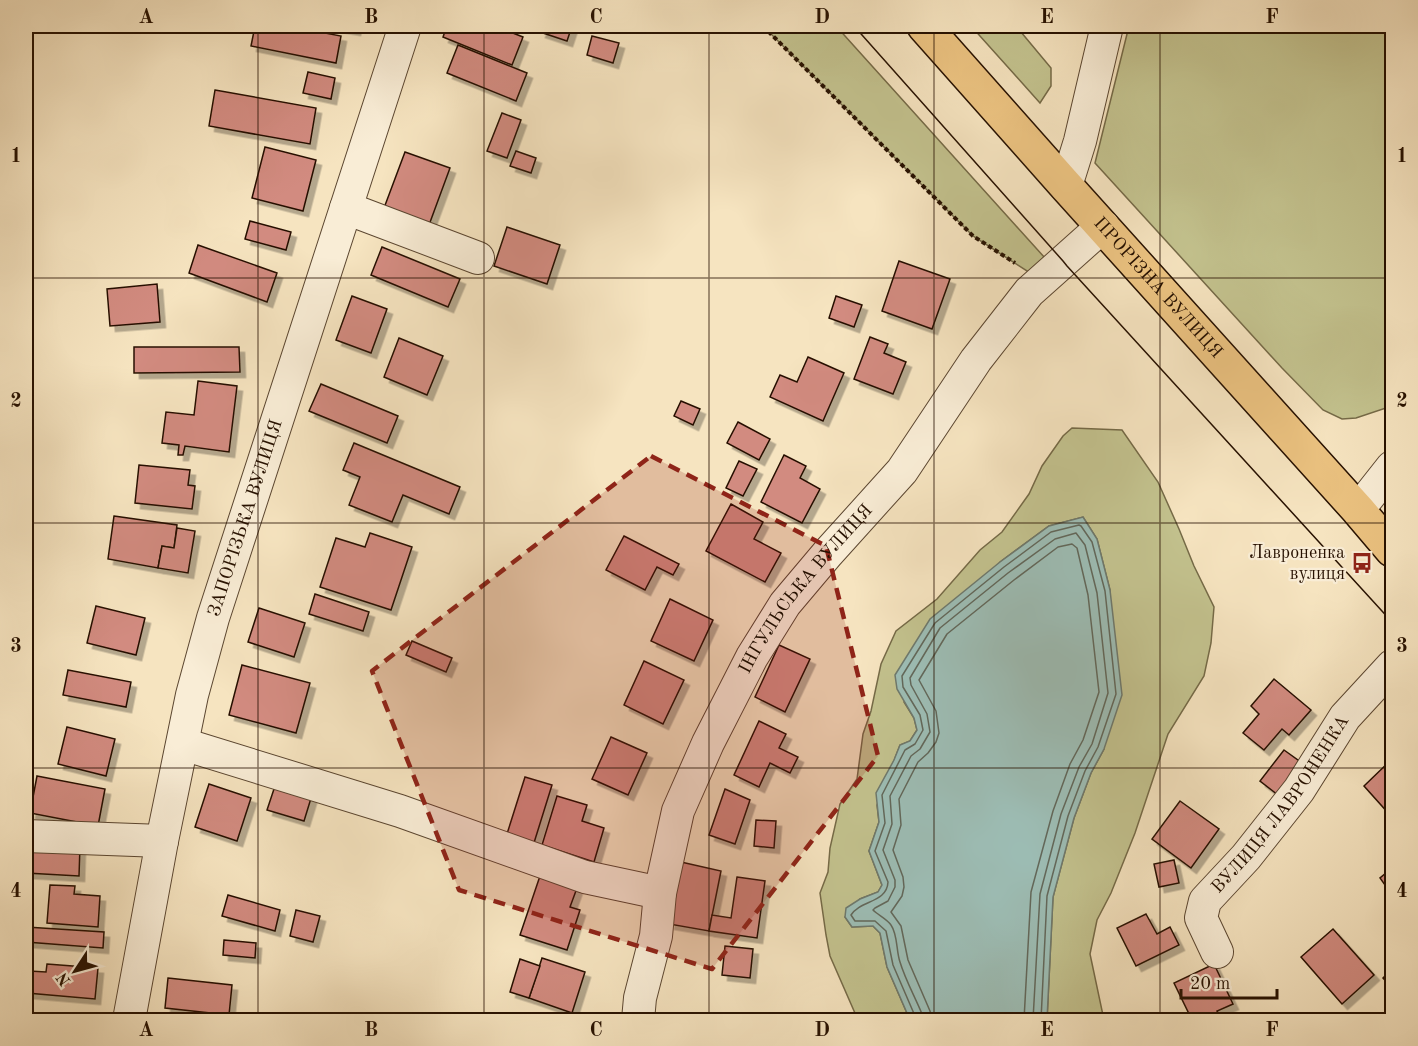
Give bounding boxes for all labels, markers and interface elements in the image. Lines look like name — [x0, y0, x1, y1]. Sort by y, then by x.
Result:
text: A — [138, 8, 154, 28]
text: B — [364, 8, 378, 28]
text: C — [589, 8, 603, 28]
text: D — [814, 8, 830, 28]
text: E — [1040, 8, 1054, 28]
text: F — [1265, 8, 1279, 28]
text: 1 — [10, 147, 22, 167]
text: 1 — [1396, 147, 1408, 167]
street label: ПРОРІЗНА ВУЛИЦЯ — [1090, 214, 1226, 362]
text: 2 — [10, 392, 22, 412]
text: 2 — [1396, 392, 1408, 412]
street label: ЗАПОРІЗЬКА ВУЛИЦЯ — [205, 417, 286, 619]
street label: ІНГУЛЬСЬКА ВУЛИЦЯ — [736, 501, 876, 677]
place label: Лавроненка вулиця — [1249, 544, 1345, 583]
bus stop icon: Лавроненка вулиця — [1350, 551, 1374, 575]
text: 3 — [10, 637, 22, 657]
text: 3 — [1396, 637, 1408, 657]
street label: ВУЛИЦЯ ЛАВРОНЕНКА — [1208, 712, 1353, 897]
text: 4 — [10, 882, 22, 902]
text: 4 — [1396, 882, 1408, 902]
north arrow — [45, 941, 105, 1001]
scale bar — [1181, 962, 1277, 1000]
text: N — [54, 968, 75, 988]
text: 20 m — [1190, 975, 1230, 993]
text: A — [138, 1021, 154, 1041]
text: B — [364, 1021, 378, 1041]
text: C — [589, 1021, 603, 1041]
text: D — [814, 1021, 830, 1041]
text: E — [1040, 1021, 1054, 1041]
text: F — [1265, 1021, 1279, 1041]

